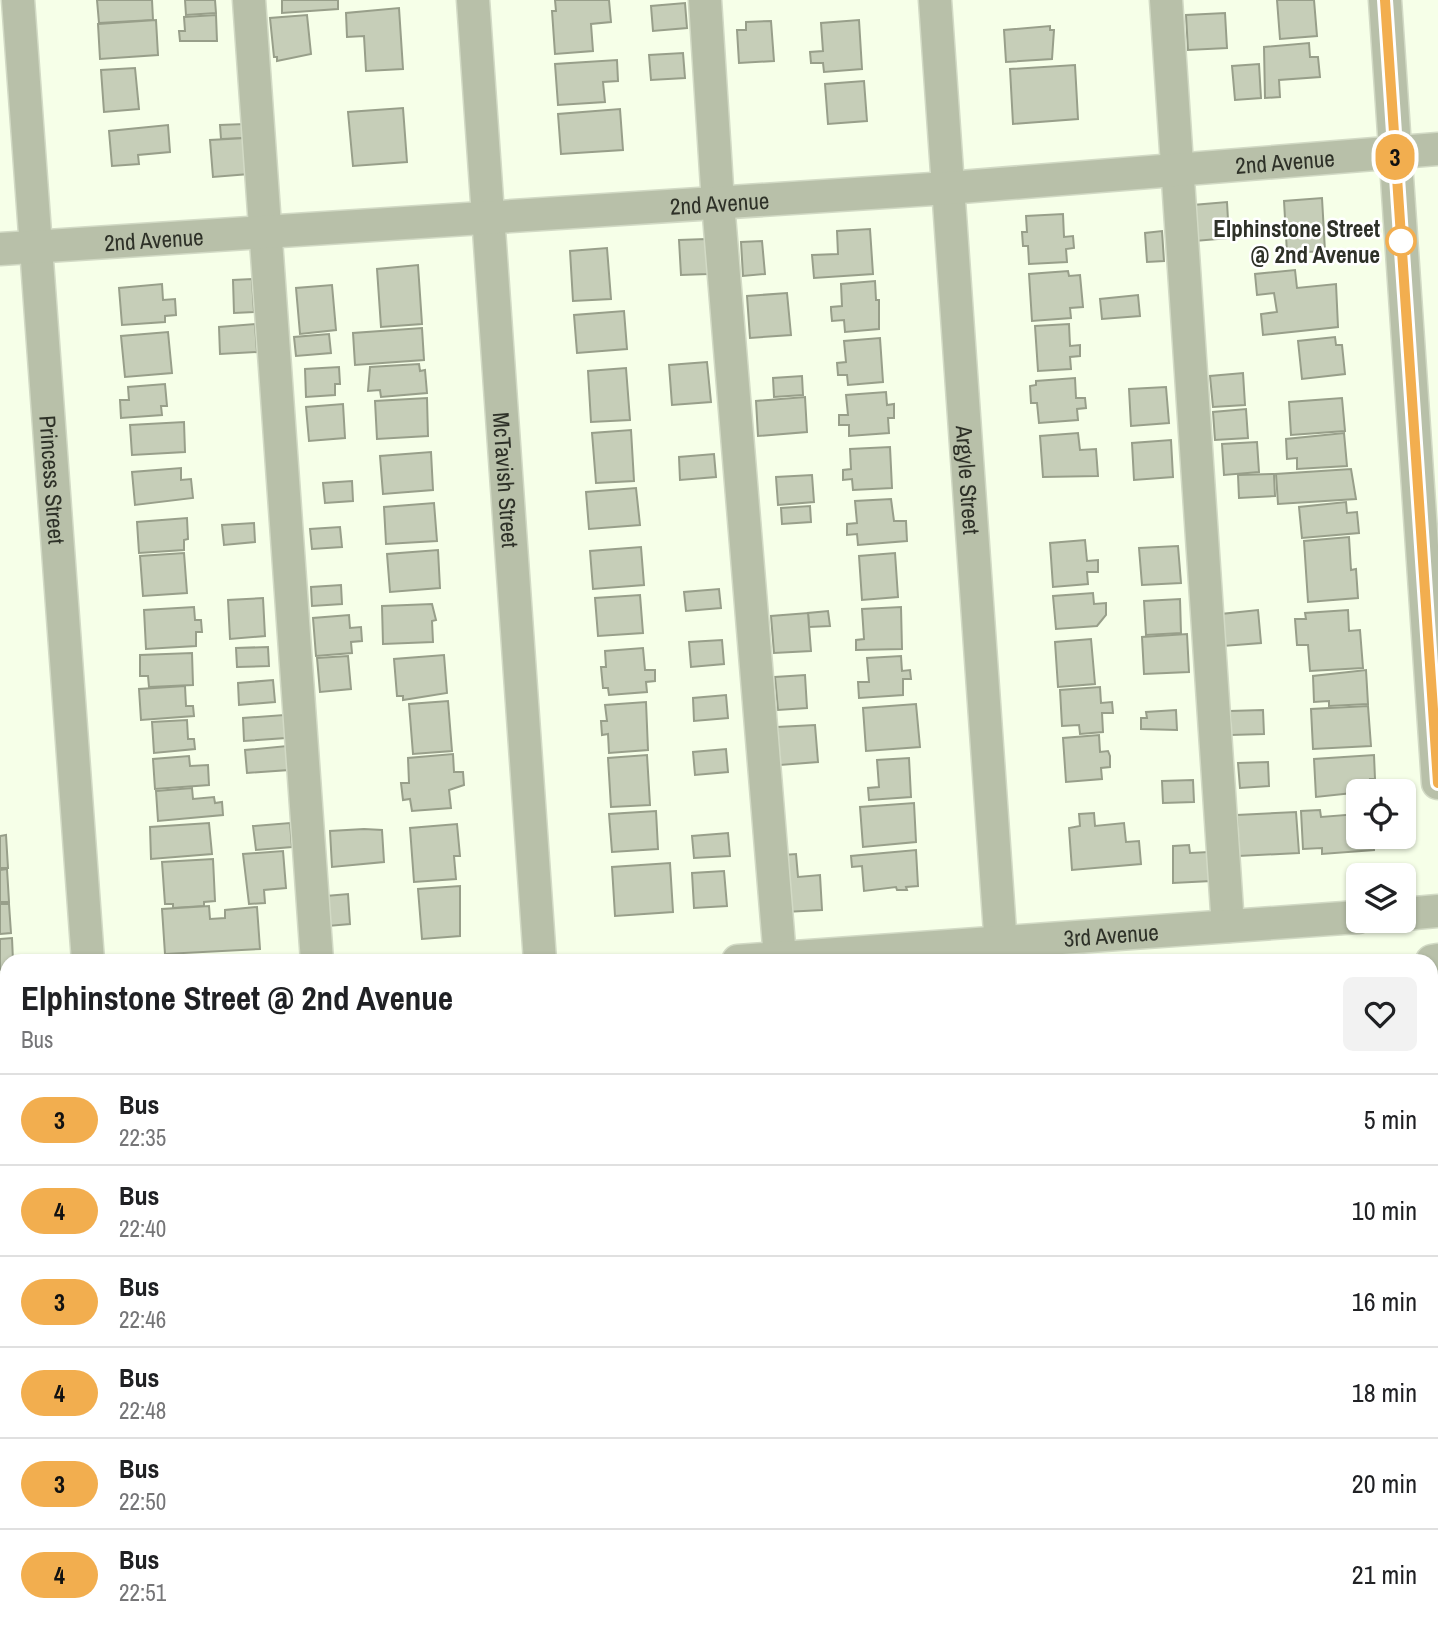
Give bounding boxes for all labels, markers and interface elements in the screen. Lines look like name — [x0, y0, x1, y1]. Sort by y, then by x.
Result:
line badge: 3 — [1372, 134, 1418, 180]
text: 3 — [1390, 141, 1400, 173]
street label: 2nd Avenue — [1234, 142, 1336, 181]
street label: 2nd Avenue — [669, 184, 770, 221]
place label: Elphinstone Street @ 2nd Avenue — [1213, 213, 1380, 270]
street label: 2nd Avenue — [103, 220, 204, 258]
marker: Elphinstone Street @ 2nd Avenue — [1386, 226, 1416, 256]
street label: McTavish Street — [486, 411, 527, 549]
street label: Princess Street — [33, 414, 73, 545]
street label: Argyle Street — [949, 423, 988, 535]
map controls — [1346, 779, 1416, 933]
button: locate — [1346, 779, 1416, 849]
button: layers — [1346, 863, 1416, 933]
street label: 3rd Avenue — [1062, 916, 1160, 953]
text: Elphinstone Street @ 2nd Avenue — [21, 976, 453, 1020]
button: heart — [1343, 977, 1417, 1051]
text: Bus — [21, 1024, 54, 1055]
text: Bus — [119, 1087, 159, 1122]
text: 5 min — [1364, 1102, 1417, 1137]
text: 3 — [54, 1104, 65, 1136]
text: 22:35 — [119, 1122, 166, 1153]
text: Bus — [119, 1178, 159, 1213]
text: 10 min — [1352, 1193, 1417, 1228]
text: 4 — [54, 1195, 65, 1227]
text: 22:40 — [119, 1213, 166, 1244]
text: Bus — [119, 1269, 159, 1304]
text: 16 min — [1352, 1284, 1417, 1319]
text: 3 — [54, 1286, 65, 1318]
text: 22:46 — [119, 1304, 166, 1335]
text: Bus — [119, 1360, 159, 1395]
text: 18 min — [1352, 1375, 1417, 1410]
text: 4 — [54, 1377, 65, 1409]
text: 22:48 — [119, 1395, 166, 1426]
text: Bus — [119, 1451, 159, 1486]
text: 20 min — [1352, 1466, 1417, 1501]
text: 3 — [54, 1468, 65, 1500]
text: 22:50 — [119, 1486, 166, 1517]
text: Bus — [119, 1542, 159, 1577]
text: 21 min — [1352, 1557, 1417, 1592]
text: 4 — [54, 1559, 65, 1591]
text: 22:51 — [119, 1577, 166, 1608]

